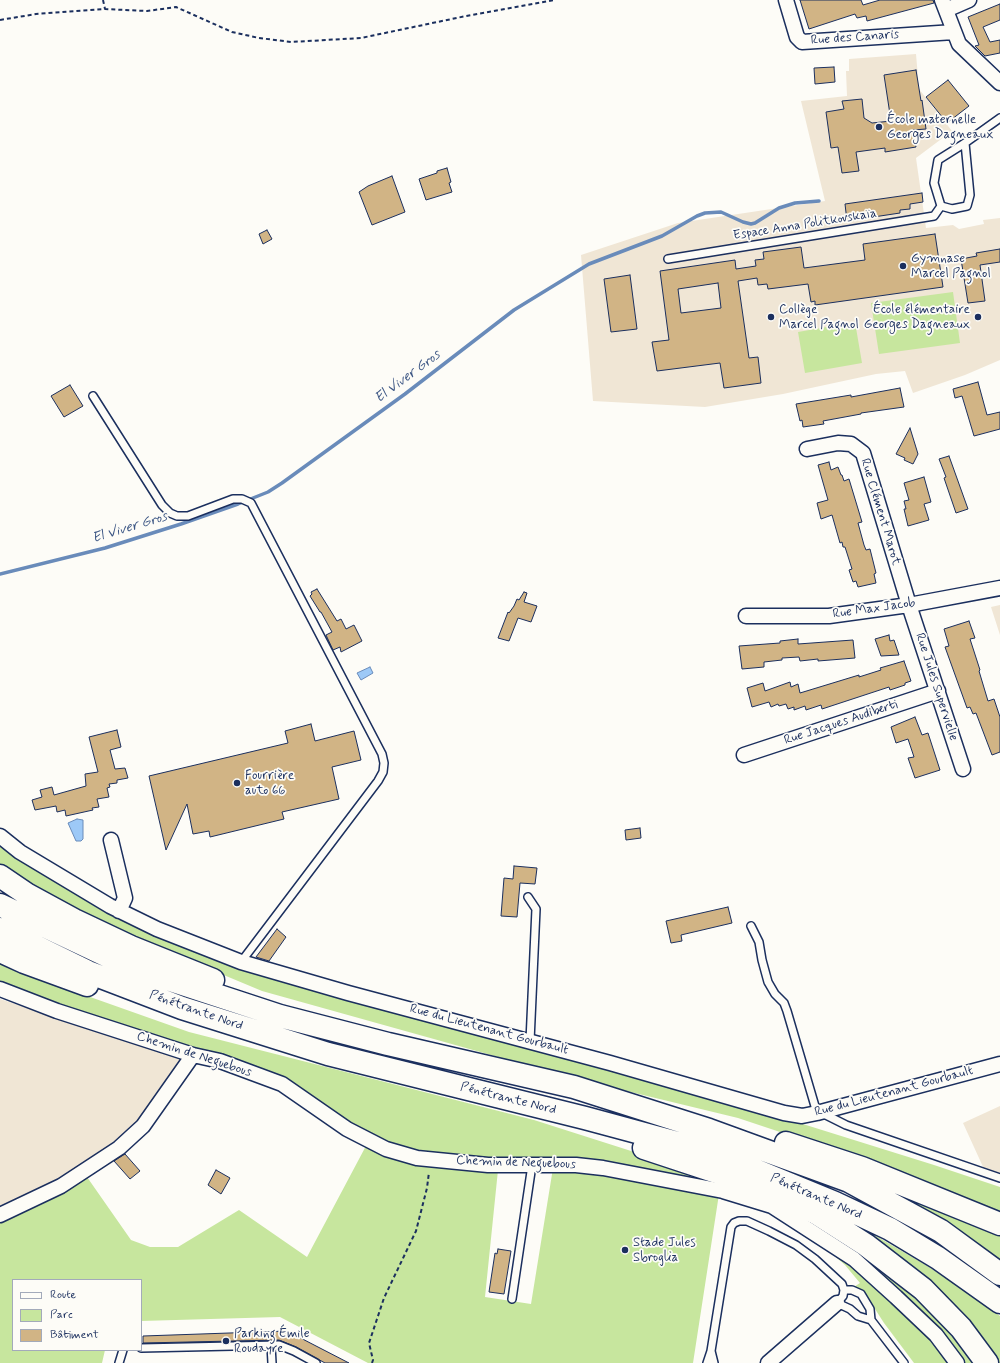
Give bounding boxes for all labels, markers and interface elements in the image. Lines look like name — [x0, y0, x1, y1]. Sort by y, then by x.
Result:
street label: Rue des Canaris — [810, 27, 900, 49]
place label: École maternelle Georges Dagneaux — [887, 112, 993, 143]
marker: École maternelle Georges Dagneaux — [874, 122, 884, 132]
street label: Espace Anna Politkovskaïa — [732, 206, 878, 244]
place label: Gymnase Marcel Pagnol — [911, 251, 991, 282]
marker: Gymnase Marcel Pagnol — [898, 261, 908, 271]
place label: Collège Marcel Pagnol — [779, 302, 859, 333]
place label: École élémentaire Georges Dagneaux — [864, 302, 970, 333]
marker: Collège Marcel Pagnol — [766, 312, 776, 322]
marker: École élémentaire Georges Dagneaux — [973, 312, 983, 322]
water label: El Viver Gros — [372, 347, 444, 407]
street label: Rue Clément Marot — [856, 457, 904, 567]
water label: El Viver Gros — [90, 509, 170, 547]
street label: Rue Max Jacob — [832, 595, 916, 623]
street label: Rue Jules Supervielle — [911, 631, 961, 743]
street label: Rue Jacques Audiberti — [782, 697, 900, 749]
place label: Fourrière auto 66 — [245, 768, 294, 799]
marker: Fourrière auto 66 — [232, 778, 242, 788]
street label: Pénétrante Nord — [147, 988, 245, 1034]
street label: Rue du Lieutenant Gourbault — [408, 1001, 570, 1059]
street label: Chemin de Neguebous — [135, 1029, 253, 1081]
street label: Rue du Lieutenant Gourbault — [813, 1063, 975, 1121]
street label: Pénétrante Nord — [459, 1080, 557, 1118]
street label: Chemin de Neguebous — [456, 1153, 576, 1173]
street label: Pénétrante Nord — [768, 1171, 864, 1223]
place label: Stade Jules Sbroglia — [633, 1235, 696, 1266]
marker: Stade Jules Sbroglia — [620, 1245, 630, 1255]
legend — [12, 1279, 142, 1351]
text: Route — [50, 1287, 76, 1303]
text: Parc — [50, 1307, 73, 1323]
place label: Parking Émile Roudayre — [234, 1326, 310, 1357]
text: Bâtiment — [50, 1327, 99, 1343]
marker: Parking Émile Roudayre — [221, 1336, 231, 1346]

